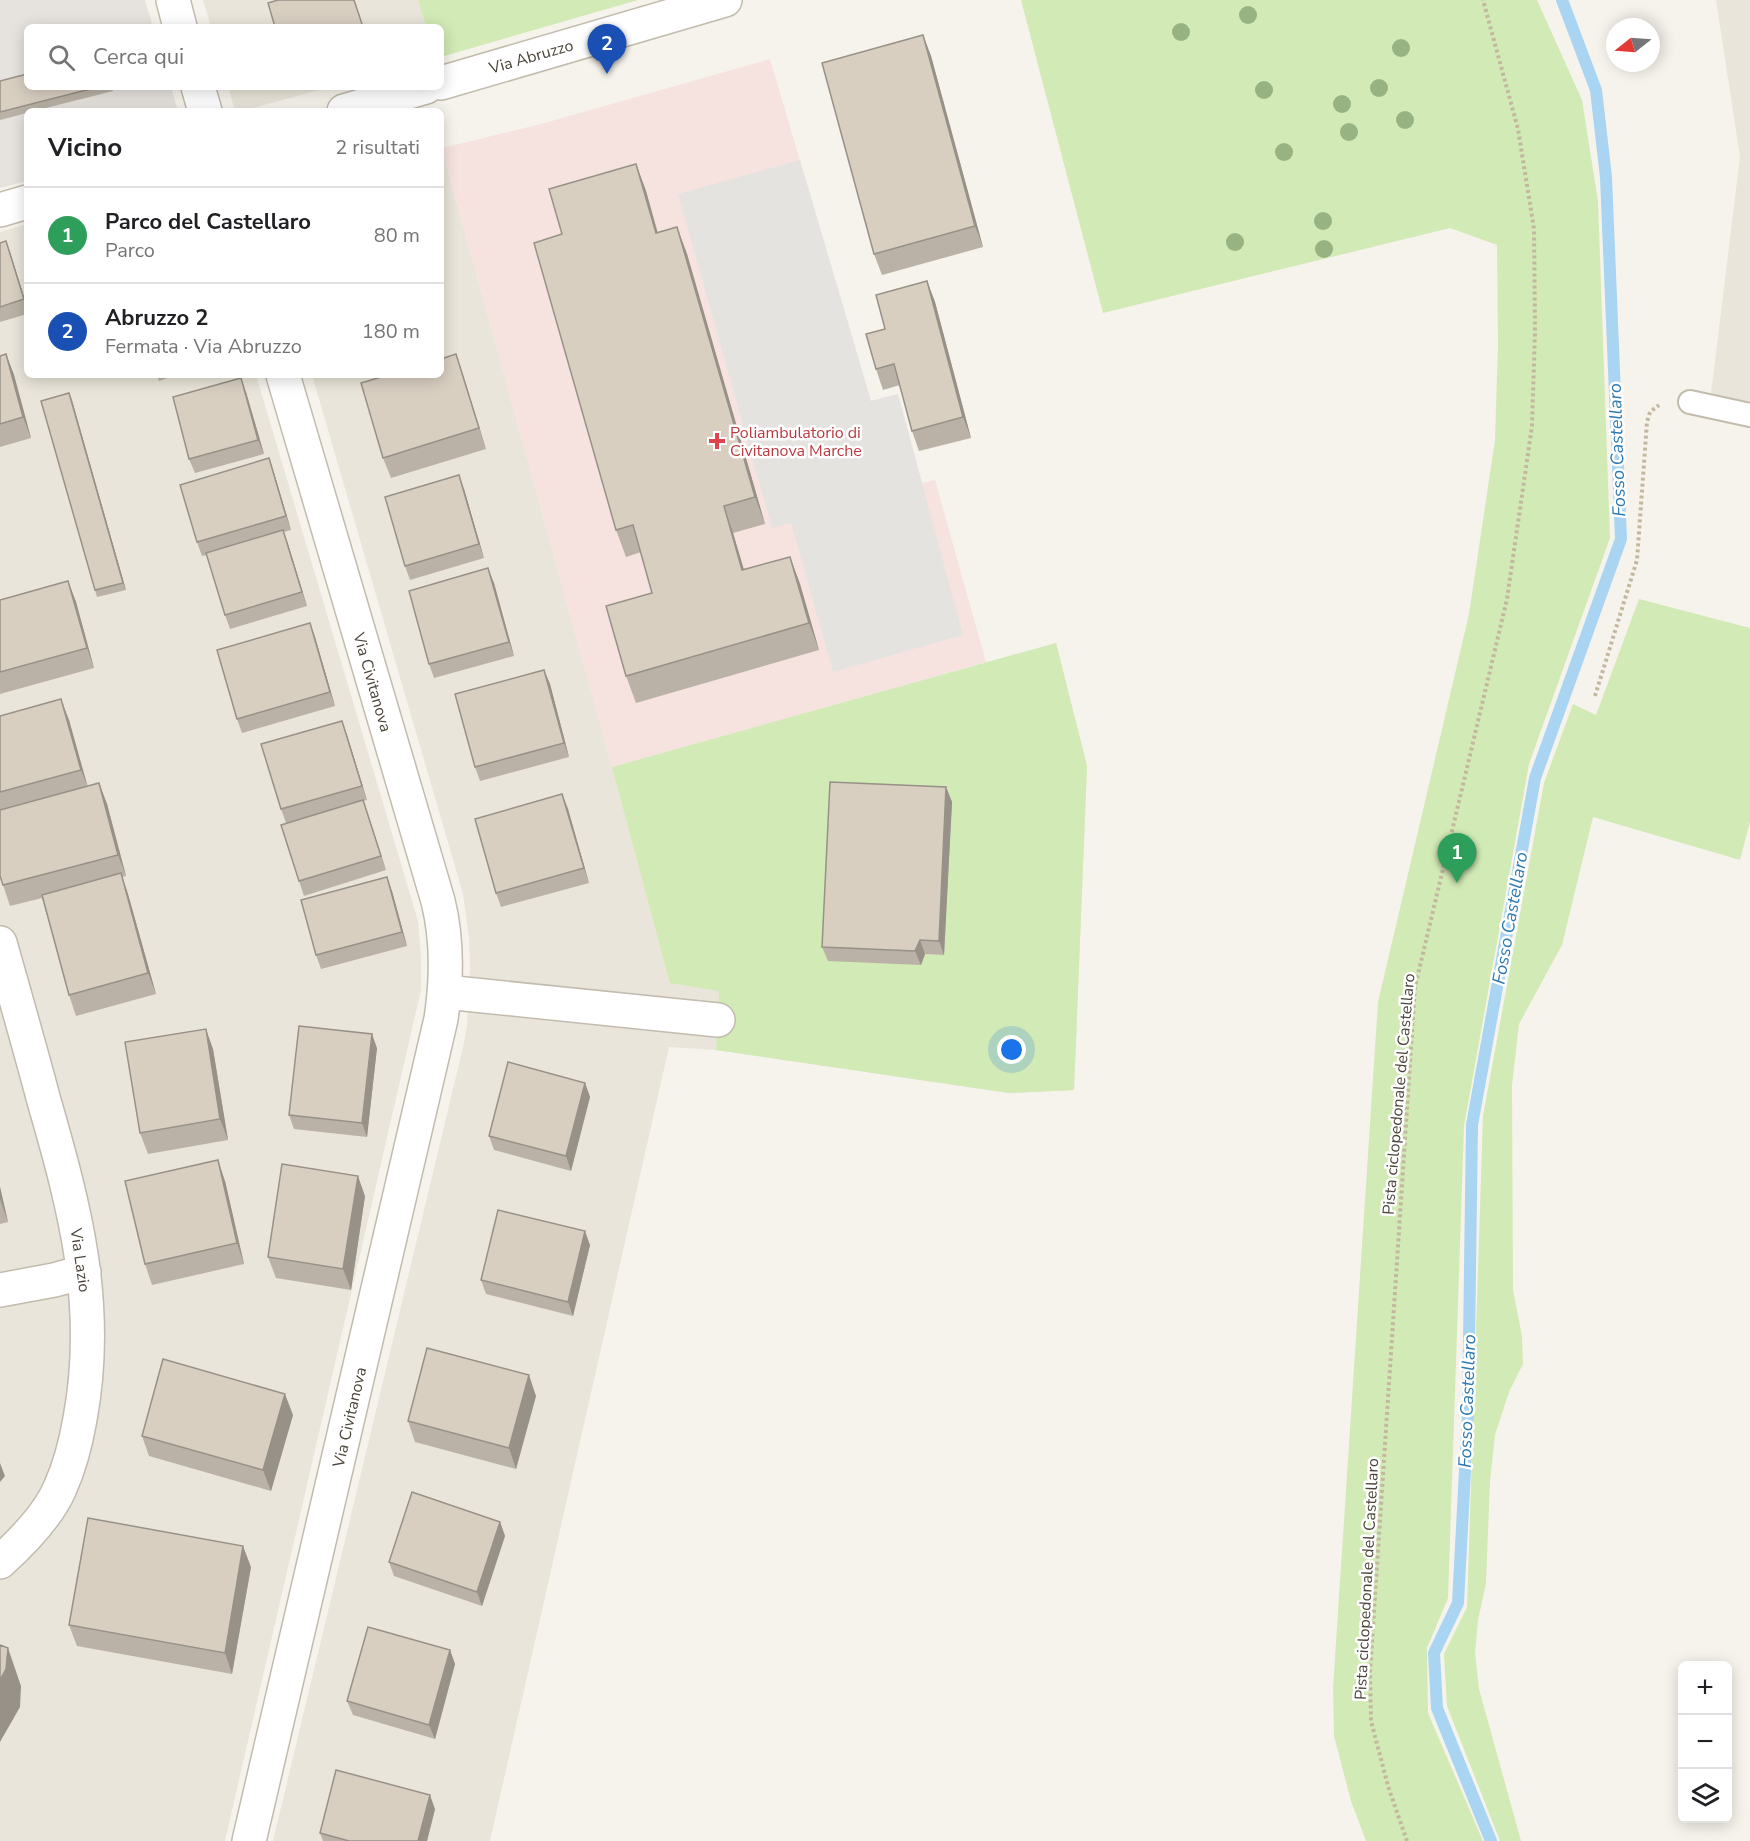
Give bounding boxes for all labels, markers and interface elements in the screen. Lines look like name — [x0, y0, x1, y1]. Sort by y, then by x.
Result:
north arrow — [1606, 18, 1660, 72]
search box — [24, 24, 444, 90]
pin: 2 — [588, 25, 626, 74]
street label: Via Abruzzo — [486, 34, 576, 80]
icon: search — [45, 41, 78, 74]
text: Cerca qui — [93, 42, 184, 72]
text: Vicino — [48, 130, 122, 165]
text: 2 risultati — [335, 134, 420, 161]
text: Parco del Castellaro — [105, 207, 311, 237]
text: 1 — [62, 222, 74, 249]
text: 80 m — [374, 222, 420, 249]
text: Parco — [105, 237, 155, 264]
text: Abruzzo 2 — [105, 303, 208, 333]
text: 2 — [62, 318, 74, 345]
text: 180 m — [362, 318, 420, 345]
text: Fermata · Via Abruzzo — [105, 333, 302, 360]
water label: Fosso Castellaro — [1603, 383, 1631, 517]
place label: Poliambulatorio di Civitanova Marche — [730, 422, 862, 462]
marker: Poliambulatorio di Civitanova Marche — [708, 432, 726, 450]
street label: Via Civitanova — [347, 629, 397, 734]
pin: 1 — [1438, 834, 1476, 883]
water label: Fosso Castellaro — [1487, 850, 1533, 986]
street label: Pista ciclopedonale del Castellaro — [1377, 972, 1421, 1216]
your location — [997, 1035, 1026, 1064]
street label: Via Lazio — [64, 1226, 95, 1294]
water label: Fosso Castellaro — [1453, 1334, 1481, 1468]
street label: Via Civitanova — [328, 1365, 372, 1471]
street label: Pista ciclopedonale del Castellaro — [1350, 1457, 1384, 1701]
map controls — [1678, 1661, 1732, 1823]
button: + — [1678, 1661, 1732, 1715]
button: − — [1678, 1715, 1732, 1769]
button: layers — [1678, 1769, 1732, 1823]

